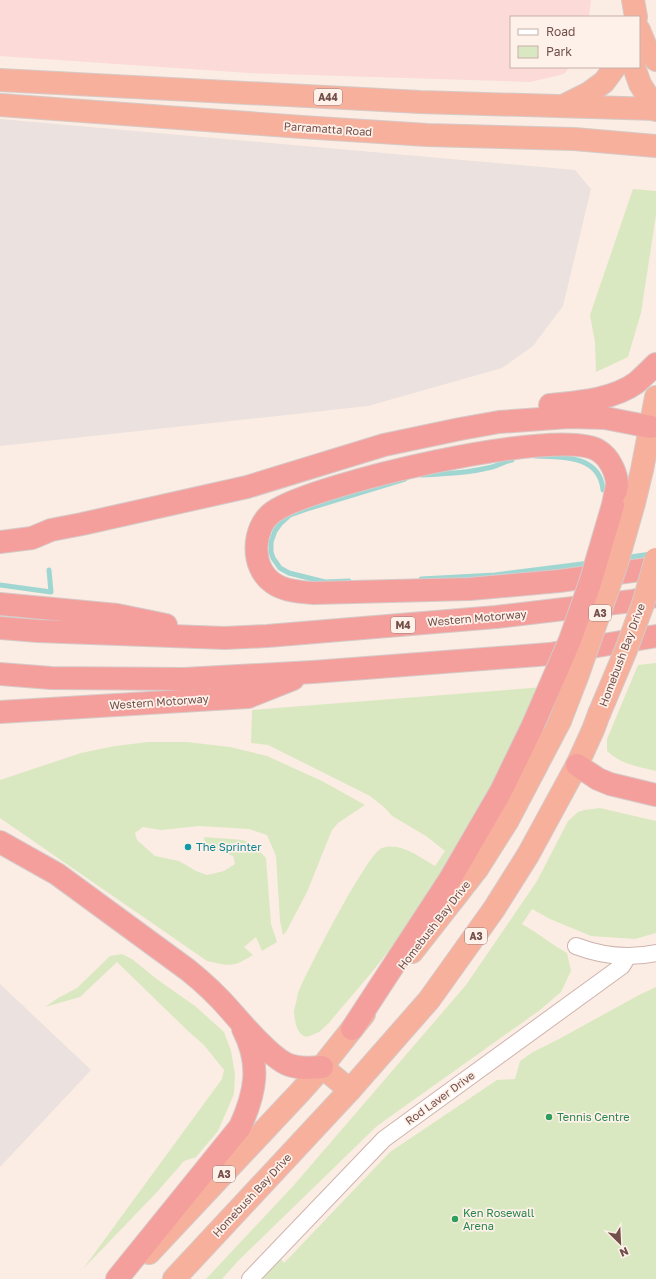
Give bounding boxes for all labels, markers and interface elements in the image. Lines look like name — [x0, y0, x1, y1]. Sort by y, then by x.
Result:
legend — [510, 16, 640, 68]
text: Road — [546, 24, 575, 39]
text: Park — [546, 44, 572, 59]
road number: A44 — [314, 89, 342, 105]
street label: Parramatta Road — [283, 119, 373, 138]
street label: Homebush Bay Drive — [596, 601, 647, 708]
road number: A3 — [589, 605, 611, 621]
street label: Western Motorway — [427, 607, 527, 628]
road number: M4 — [391, 617, 415, 633]
street label: Western Motorway — [109, 692, 209, 711]
place label: The Sprinter — [196, 840, 262, 853]
marker: The Sprinter — [183, 842, 193, 852]
street label: Homebush Bay Drive — [395, 878, 472, 972]
road number: A3 — [465, 928, 487, 944]
street label: Rod Laver Drive — [403, 1068, 477, 1127]
place label: Tennis Centre — [557, 1110, 630, 1123]
marker: Tennis Centre — [544, 1112, 554, 1122]
street label: Homebush Bay Drive — [210, 1150, 294, 1239]
road number: A3 — [213, 1166, 235, 1182]
place label: Ken Rosewall Arena — [463, 1206, 535, 1232]
marker: Ken Rosewall Arena — [450, 1214, 460, 1224]
north arrow — [600, 1223, 640, 1263]
text: N — [618, 1245, 631, 1260]

